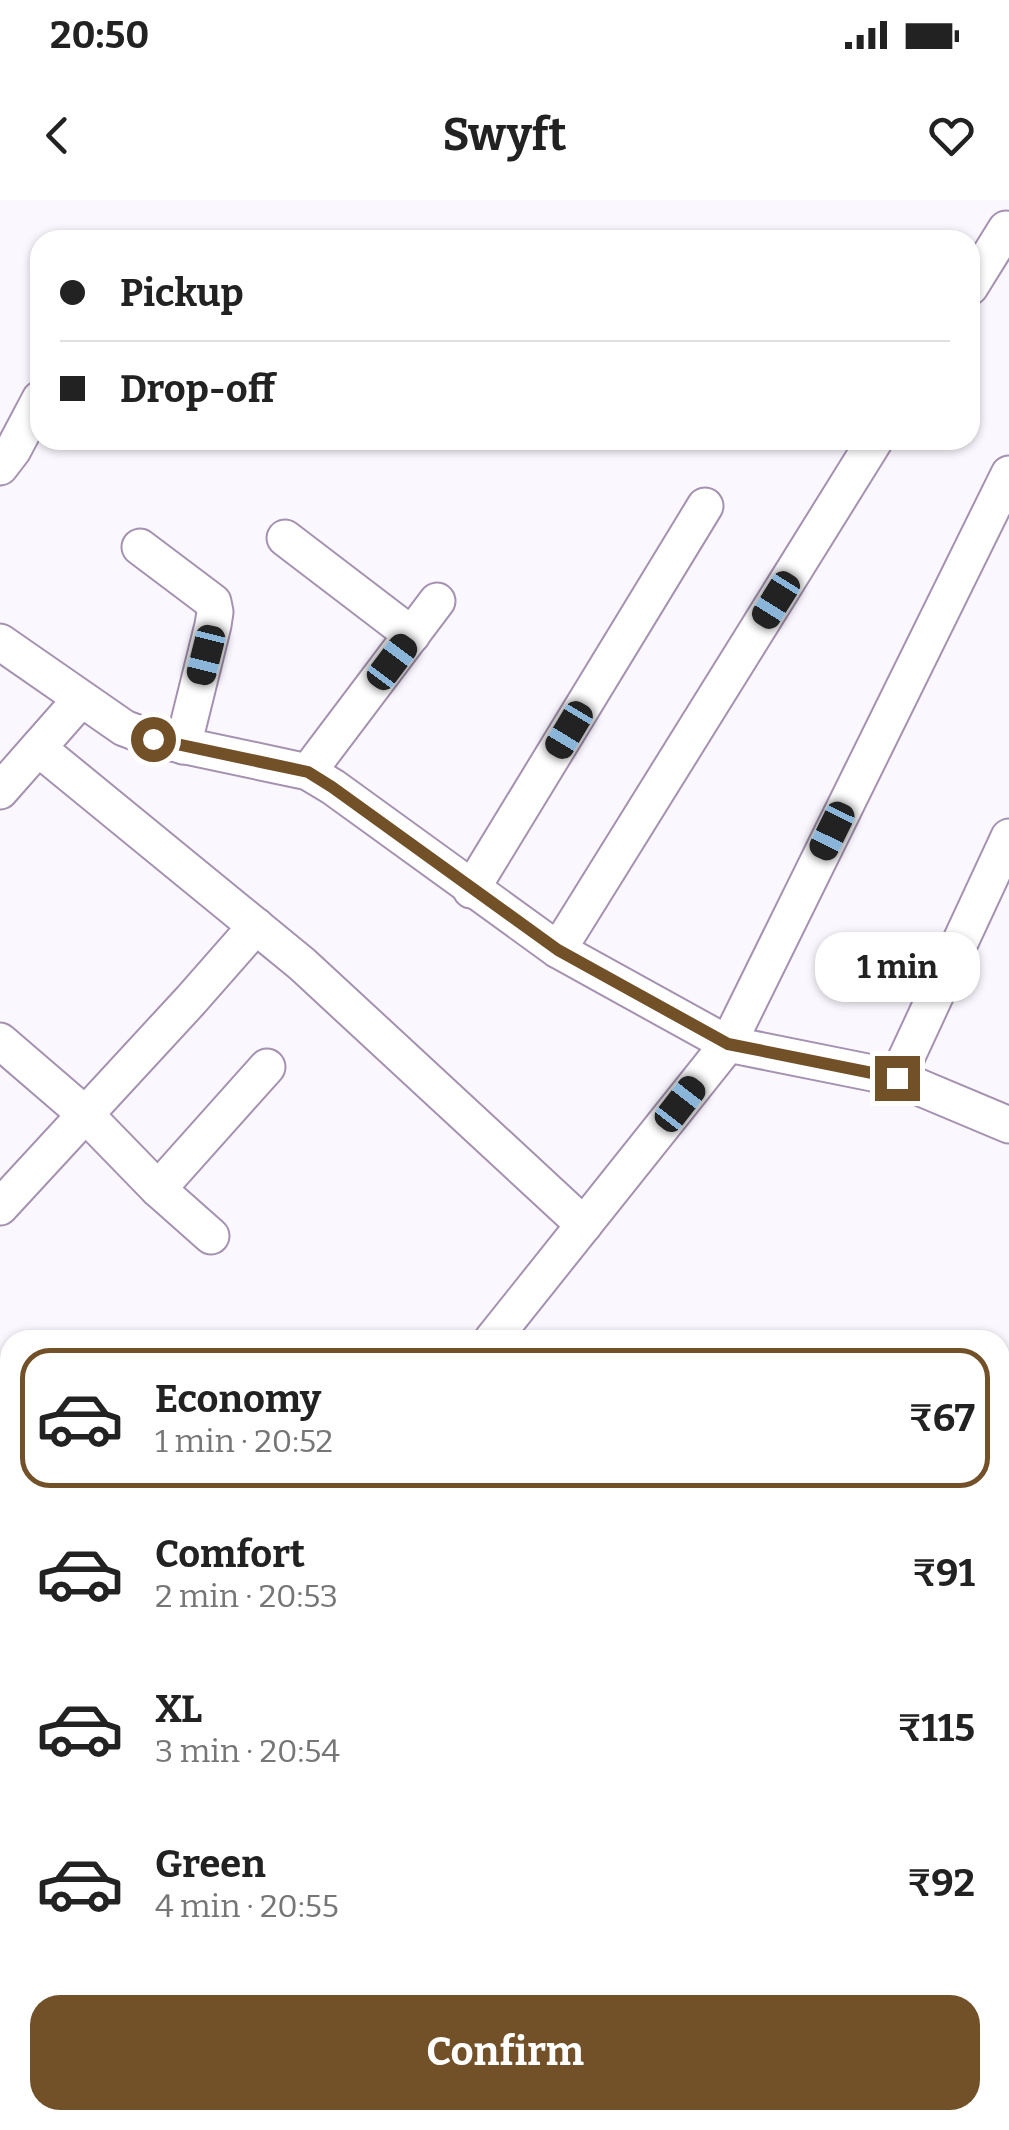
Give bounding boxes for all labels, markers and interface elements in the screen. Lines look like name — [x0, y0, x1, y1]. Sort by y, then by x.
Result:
text: 20:50 — [50, 12, 149, 58]
icon: back — [30, 108, 85, 163]
text: Swyft — [442, 108, 567, 162]
icon: heart — [924, 108, 979, 163]
text: Pickup — [120, 270, 244, 316]
text: Drop-off — [120, 366, 275, 412]
car — [747, 567, 805, 633]
car — [184, 622, 228, 688]
car — [362, 629, 422, 695]
car — [541, 697, 597, 763]
route start — [131, 717, 176, 762]
car — [805, 797, 859, 865]
callout: 1 min — [814, 933, 980, 1003]
text: 1 min — [857, 948, 938, 986]
route end — [875, 1056, 920, 1101]
car — [650, 1071, 710, 1137]
icon: car — [35, 1373, 125, 1463]
text: Economy — [155, 1376, 321, 1422]
text: ₹67 — [909, 1395, 975, 1441]
text: 1 min · 20:52 — [155, 1422, 333, 1460]
icon: car — [35, 1528, 125, 1618]
text: Comfort — [155, 1531, 305, 1577]
text: ₹91 — [912, 1550, 975, 1596]
text: 2 min · 20:53 — [155, 1577, 338, 1615]
icon: car — [35, 1683, 125, 1773]
text: XL — [155, 1686, 202, 1732]
text: ₹115 — [898, 1705, 975, 1751]
text: 3 min · 20:54 — [155, 1732, 340, 1770]
icon: car — [35, 1838, 125, 1928]
text: Green — [155, 1841, 266, 1887]
text: ₹92 — [907, 1860, 975, 1906]
text: 4 min · 20:55 — [155, 1887, 339, 1925]
button: Confirm — [30, 1995, 980, 2110]

